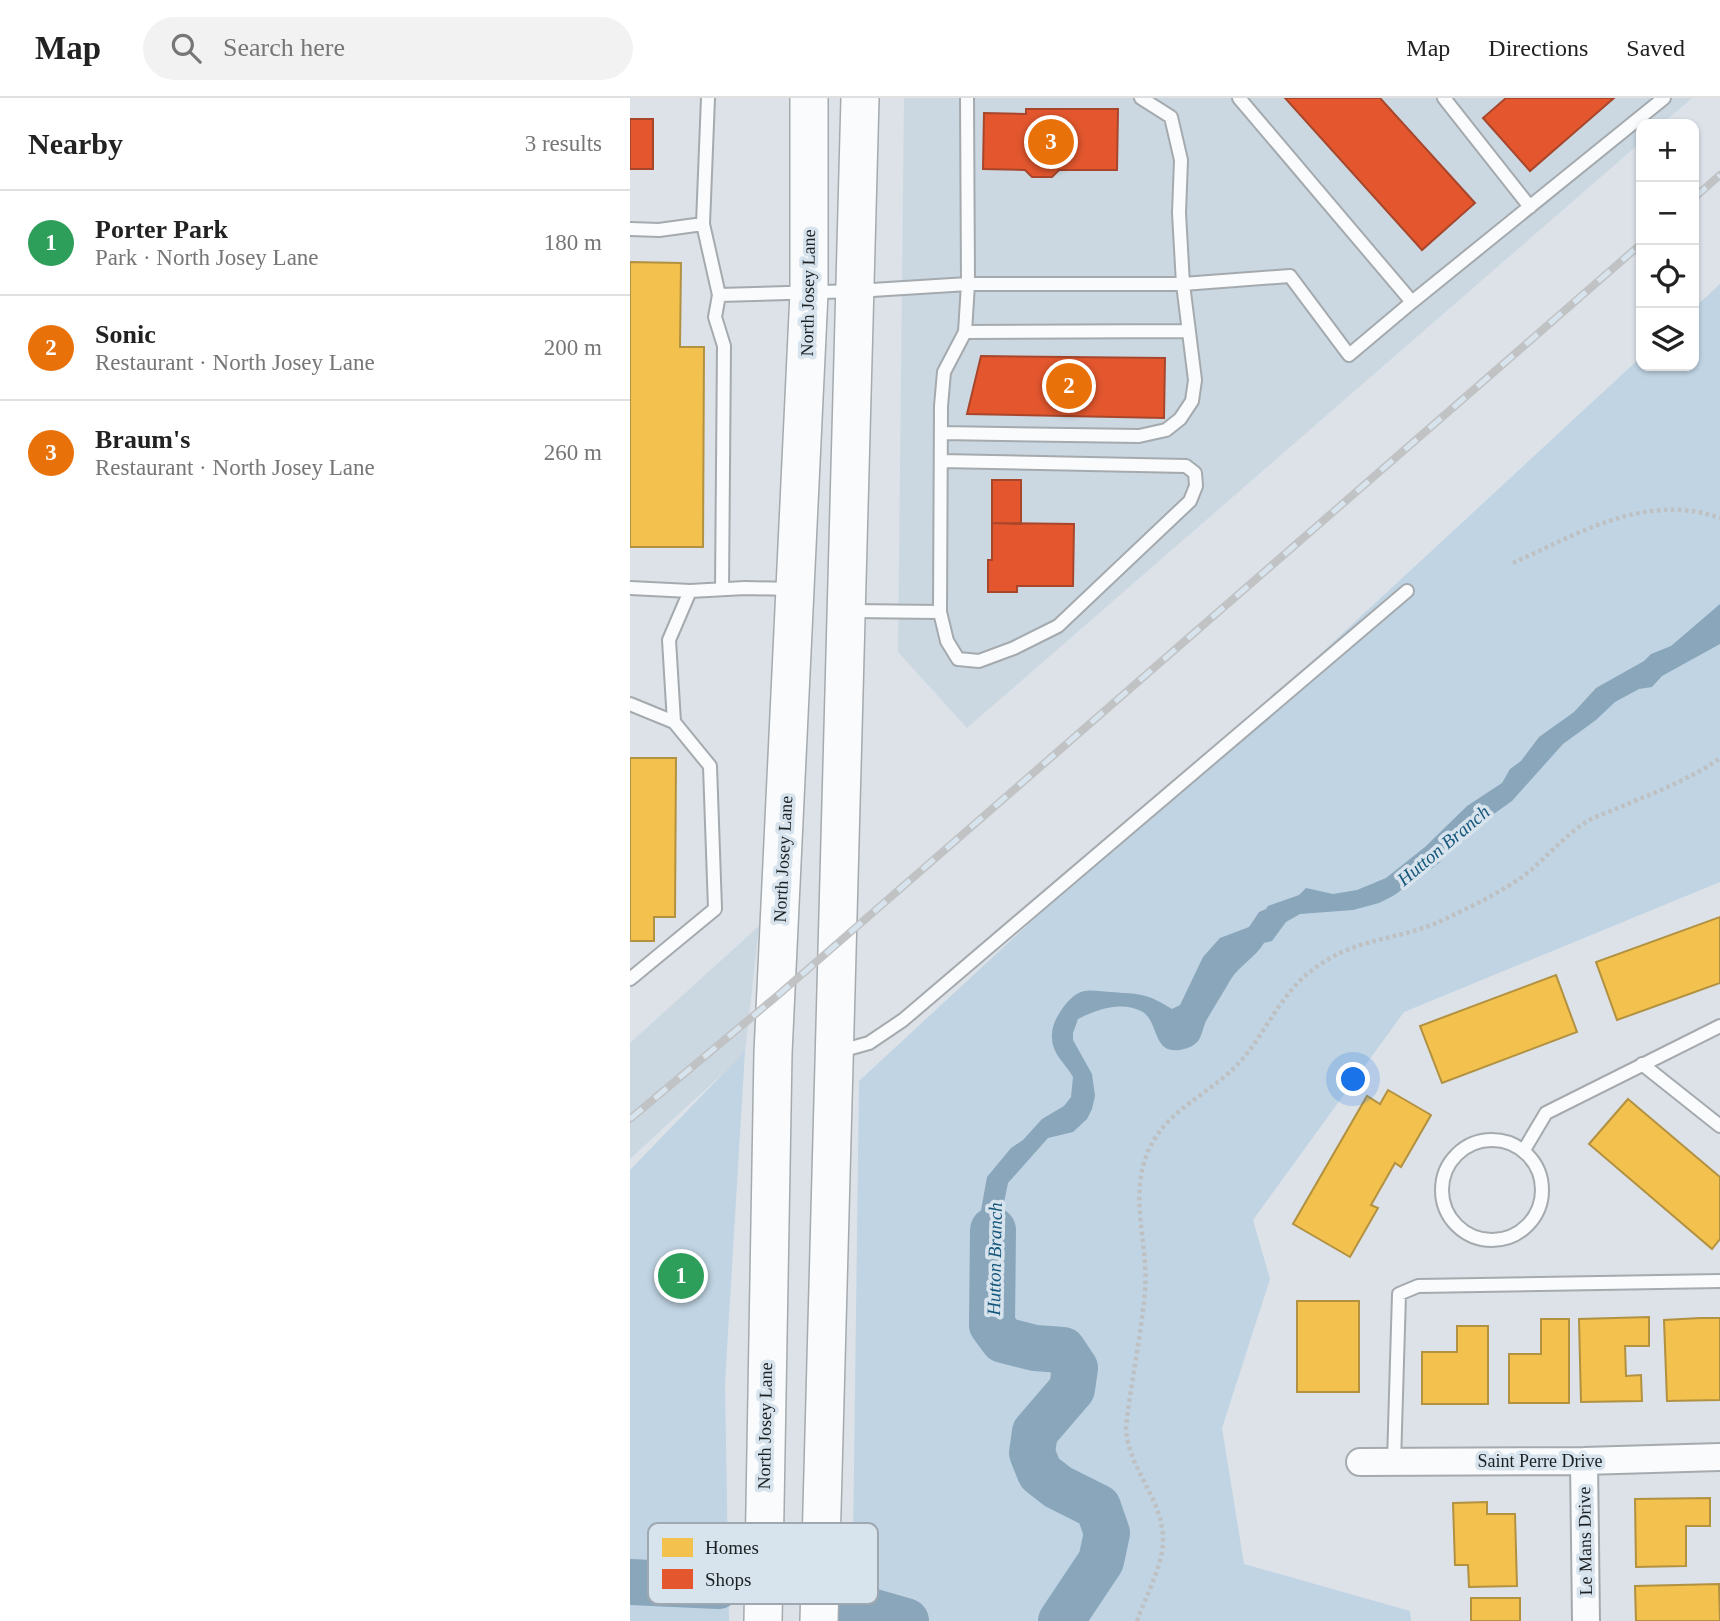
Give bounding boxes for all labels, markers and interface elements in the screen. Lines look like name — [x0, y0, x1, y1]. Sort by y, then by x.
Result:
search box — [143, 17, 633, 80]
icon: search — [167, 29, 205, 67]
text: Map — [35, 30, 101, 66]
text: Search here — [223, 33, 345, 62]
text: Map — [1406, 35, 1450, 61]
text: Directions — [1488, 35, 1588, 61]
text: Saved — [1626, 35, 1685, 61]
pin: 3 — [1028, 116, 1074, 168]
map controls — [1636, 119, 1699, 371]
button: + — [1636, 119, 1699, 182]
text: Nearby — [28, 127, 123, 160]
text: 3 results — [525, 131, 602, 156]
button: − — [1636, 182, 1699, 245]
text: Porter Park — [95, 215, 228, 244]
street label: North Josey Lane — [797, 229, 819, 357]
text: 1 — [45, 230, 57, 255]
text: 180 m — [544, 230, 602, 255]
text: Park · North Josey Lane — [95, 245, 319, 270]
button: locate — [1636, 245, 1699, 308]
button: layers — [1636, 308, 1699, 371]
text: Sonic — [95, 320, 156, 349]
text: 2 — [45, 335, 57, 360]
text: 200 m — [544, 335, 602, 360]
text: Restaurant · North Josey Lane — [95, 350, 375, 375]
pin: 2 — [1046, 360, 1092, 412]
text: Braum's — [95, 425, 190, 454]
text: 3 — [45, 440, 57, 465]
text: 260 m — [544, 440, 602, 465]
text: Restaurant · North Josey Lane — [95, 455, 375, 480]
street label: North Josey Lane — [770, 795, 796, 923]
water label: Hutton Branch — [1392, 801, 1494, 891]
your location — [1336, 1062, 1370, 1096]
water label: Hutton Branch — [983, 1202, 1006, 1317]
pin: 1 — [658, 1250, 704, 1302]
street label: North Josey Lane — [754, 1362, 776, 1490]
street label: Saint Perre Drive — [1478, 1451, 1602, 1471]
street label: Le Mans Drive — [1574, 1486, 1596, 1596]
legend — [648, 1523, 878, 1604]
text: Homes — [705, 1537, 759, 1558]
text: Shops — [705, 1569, 751, 1590]

